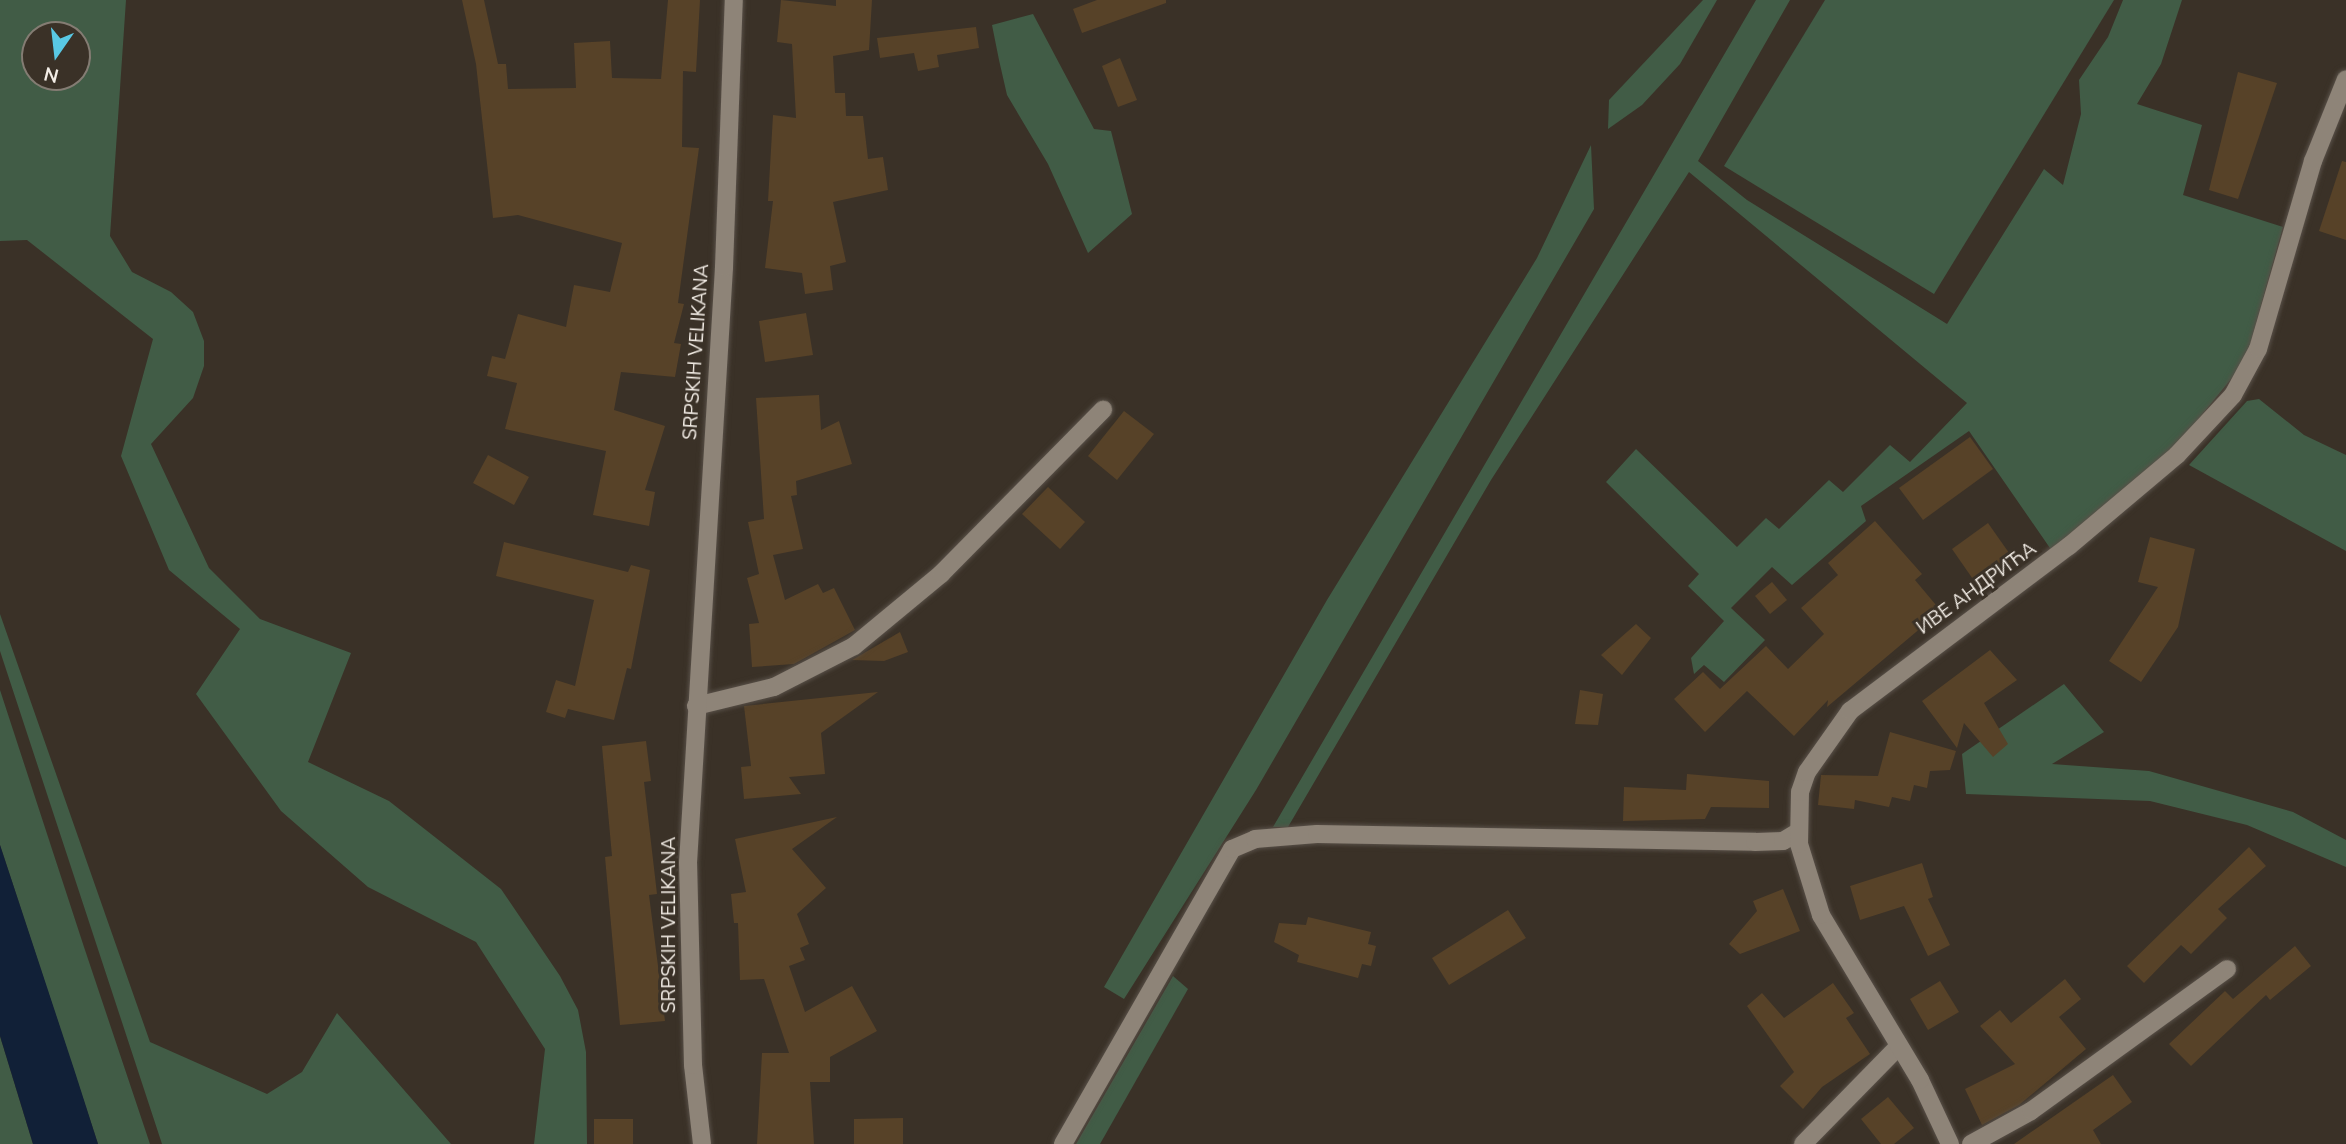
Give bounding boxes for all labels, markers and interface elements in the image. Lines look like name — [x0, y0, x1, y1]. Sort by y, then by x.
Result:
north arrow — [21, 21, 91, 91]
text: N — [41, 60, 61, 89]
street label: SRPSKIH VELIKANA — [679, 263, 715, 441]
street label: ИВЕ АНДРИЋА — [1913, 538, 2041, 640]
street label: SRPSKIH VELIKANA — [659, 837, 681, 1013]

